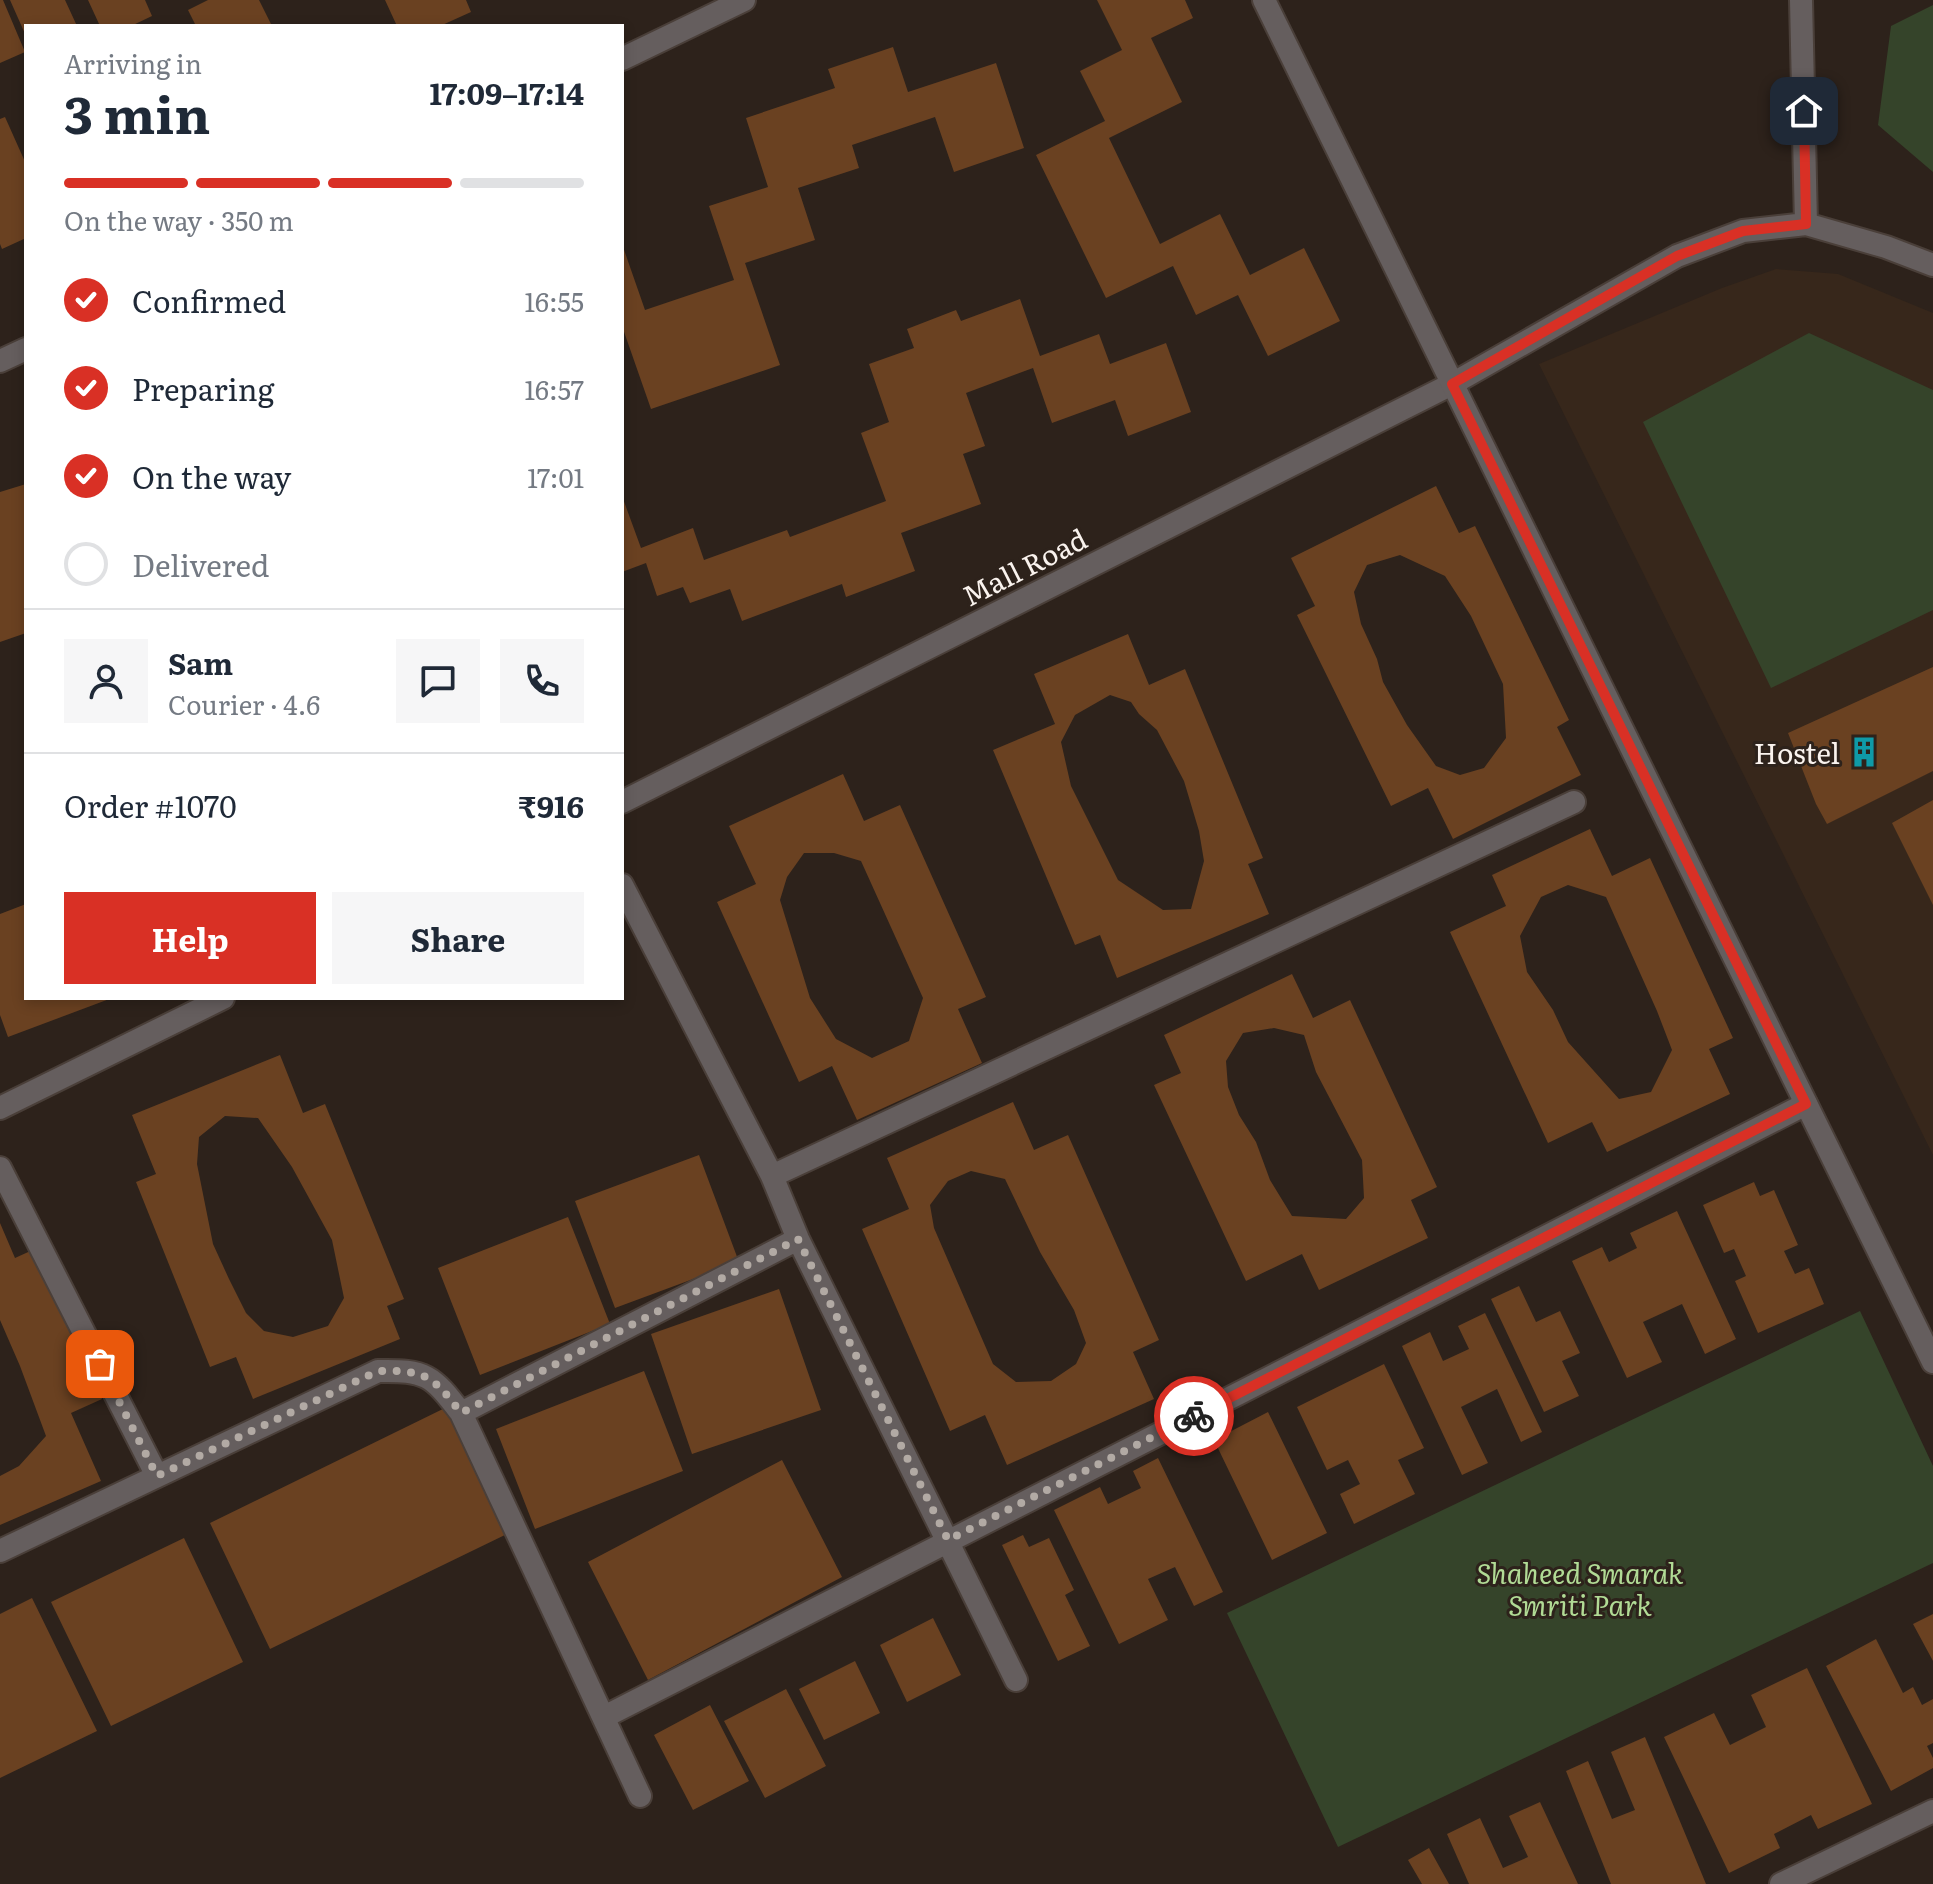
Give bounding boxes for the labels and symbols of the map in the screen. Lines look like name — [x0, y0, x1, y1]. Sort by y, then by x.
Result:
pin — [1770, 77, 1838, 145]
street label: Mall Road — [954, 517, 1094, 615]
place label: Hostel — [1754, 731, 1840, 773]
building icon: Hostel — [1847, 735, 1881, 769]
pin — [66, 1330, 134, 1398]
courier — [1154, 1376, 1234, 1456]
park label: Shaheed Smarak Smriti Park — [1477, 1551, 1684, 1625]

